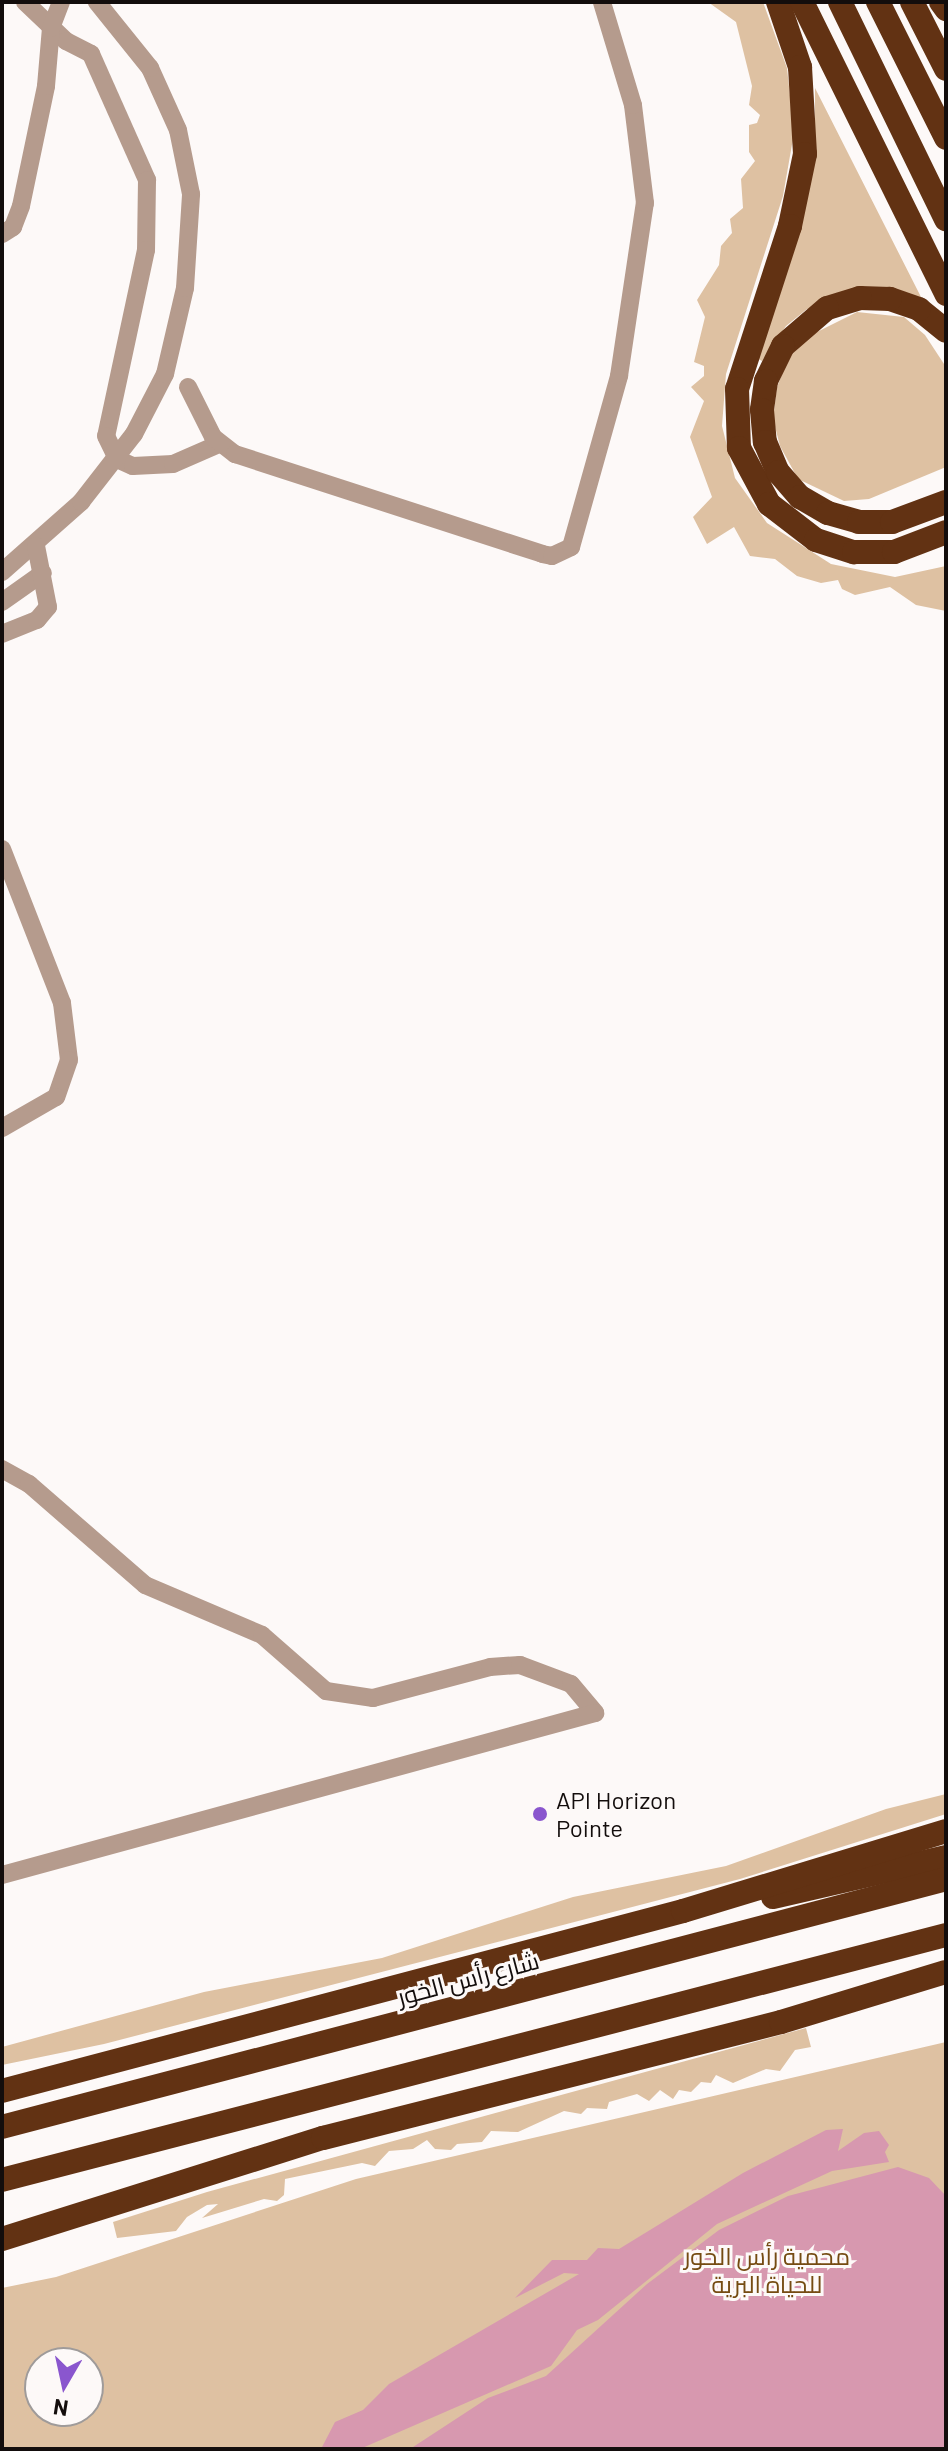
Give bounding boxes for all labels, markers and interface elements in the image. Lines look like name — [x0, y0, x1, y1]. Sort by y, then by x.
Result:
place label: API Horizon Pointe — [556, 1786, 676, 1842]
marker: API Horizon Pointe — [531, 1805, 549, 1823]
street label: شارع رأس الخور — [394, 1945, 542, 2011]
park label: محمية رأس الخور للحياة البرية — [684, 2242, 850, 2298]
north arrow — [24, 2347, 104, 2427]
text: N — [51, 2395, 70, 2423]

